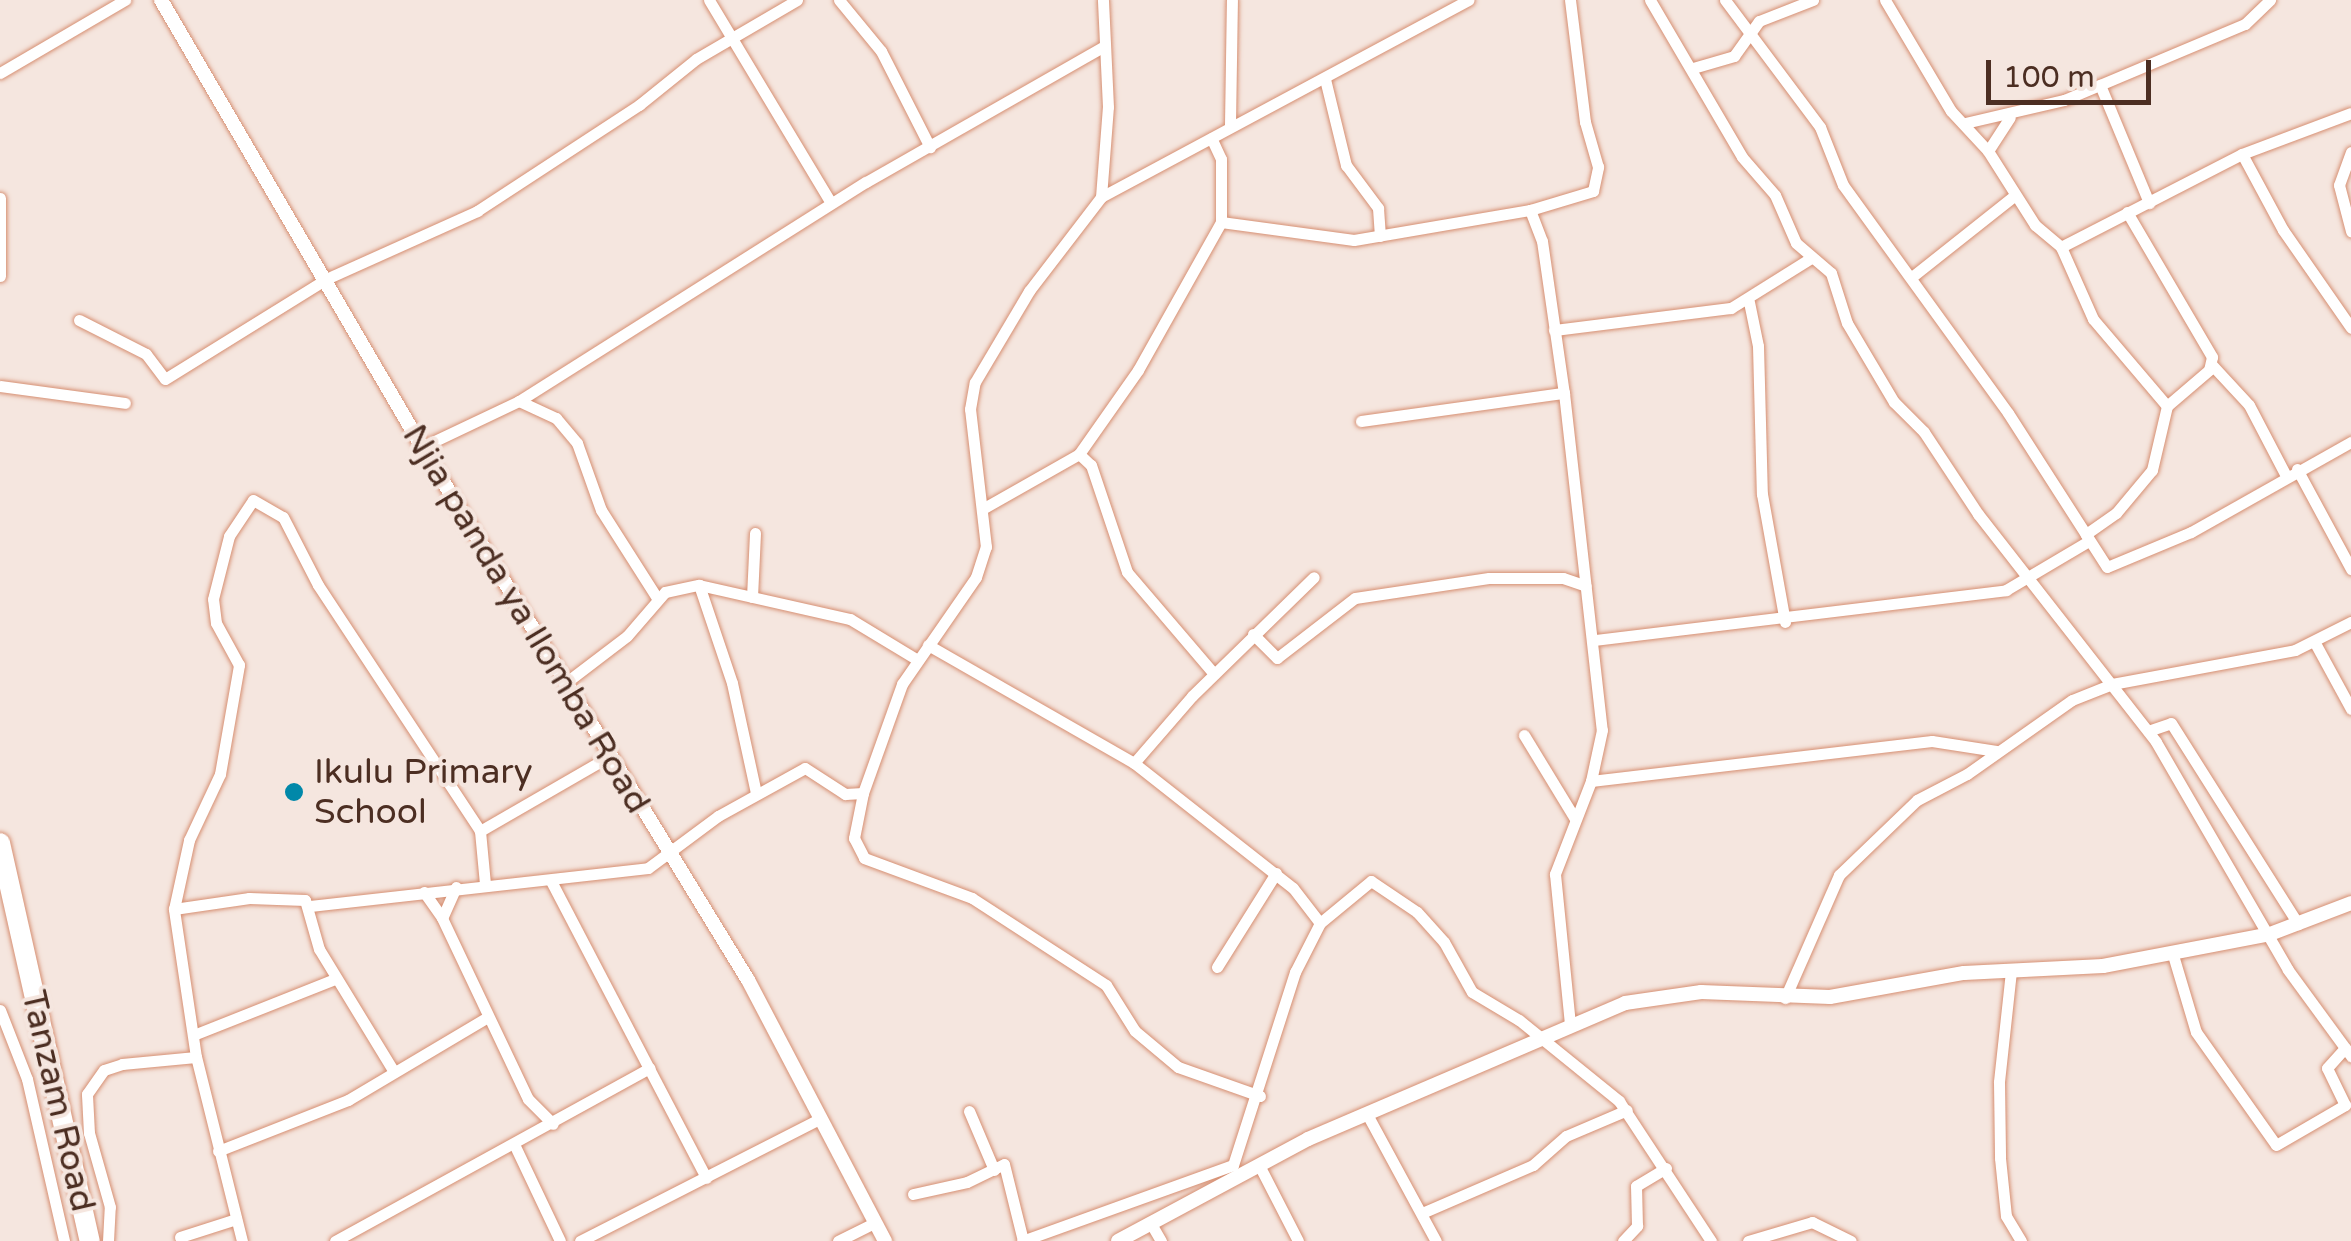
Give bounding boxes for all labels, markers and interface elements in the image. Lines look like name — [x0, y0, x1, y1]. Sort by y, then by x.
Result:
scale bar — [1991, 40, 2156, 102]
text: 100 m — [2003, 59, 2095, 96]
street label: Njia panda ya Ilomba Road — [393, 417, 659, 821]
place label: Ikulu Primary School — [314, 751, 533, 833]
marker: Ikulu Primary School — [283, 781, 305, 803]
street label: Tanzam Road — [12, 986, 104, 1216]

